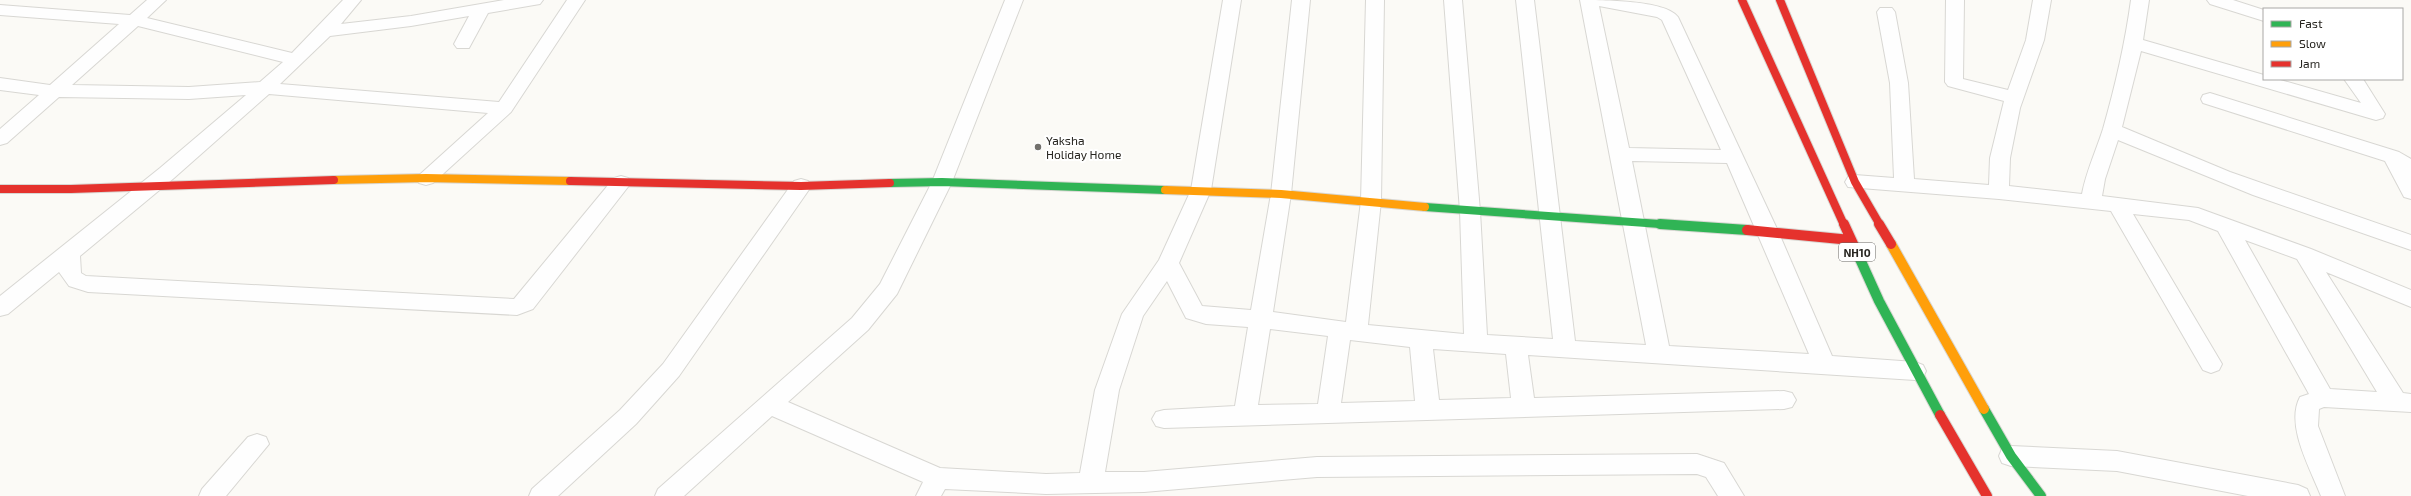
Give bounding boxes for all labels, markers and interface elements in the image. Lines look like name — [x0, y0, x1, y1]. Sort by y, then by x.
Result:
legend — [2263, 8, 2403, 80]
text: Fast — [2299, 16, 2323, 30]
text: Slow — [2299, 36, 2326, 50]
text: Jam — [2299, 56, 2320, 70]
place label: Yaksha Holiday Home — [1046, 133, 1121, 161]
marker: Yaksha Holiday Home — [1033, 142, 1043, 152]
road number: NH10 — [1839, 243, 1875, 261]

